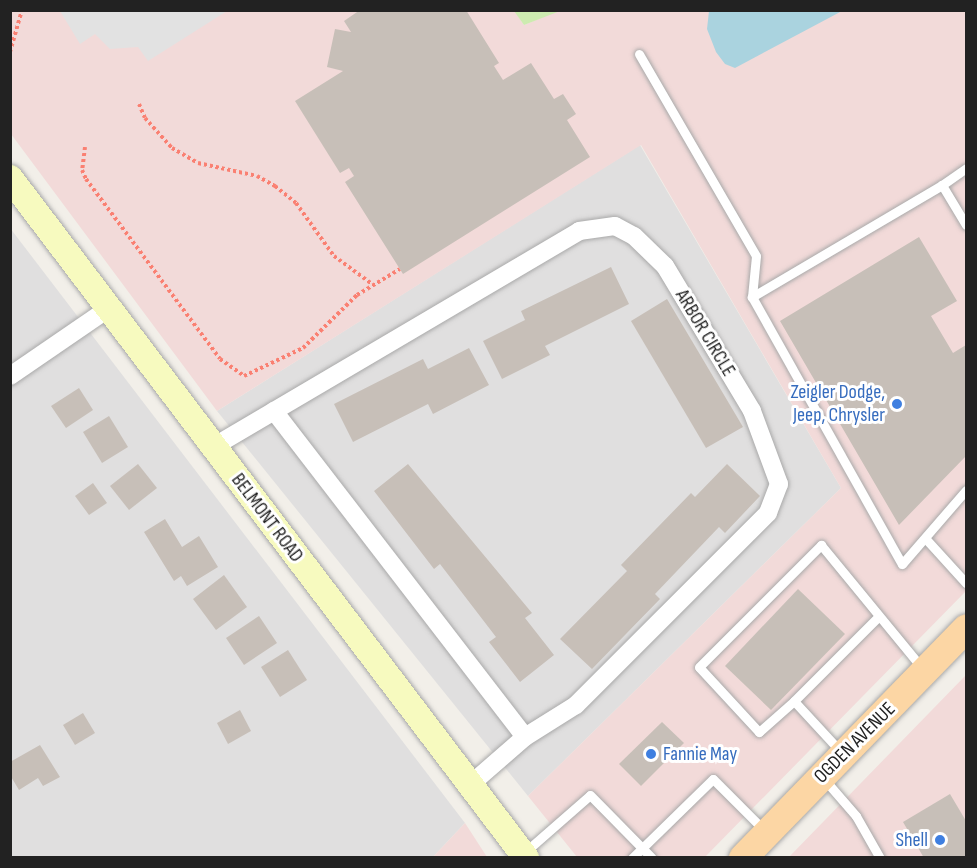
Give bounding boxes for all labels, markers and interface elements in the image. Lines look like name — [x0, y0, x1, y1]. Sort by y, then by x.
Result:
street label: ARBOR CIRCLE — [670, 285, 740, 381]
place label: Zeigler Dodge, Jeep, Chrysler — [790, 380, 885, 427]
marker: Zeigler Dodge, Jeep, Chrysler — [890, 397, 904, 411]
street label: BELMONT ROAD — [226, 469, 308, 567]
street label: OGDEN AVENUE — [809, 697, 901, 789]
place label: Fannie May — [663, 742, 737, 766]
marker: Fannie May — [644, 747, 658, 761]
place label: Shell — [895, 828, 928, 852]
marker: Shell — [933, 833, 947, 847]

